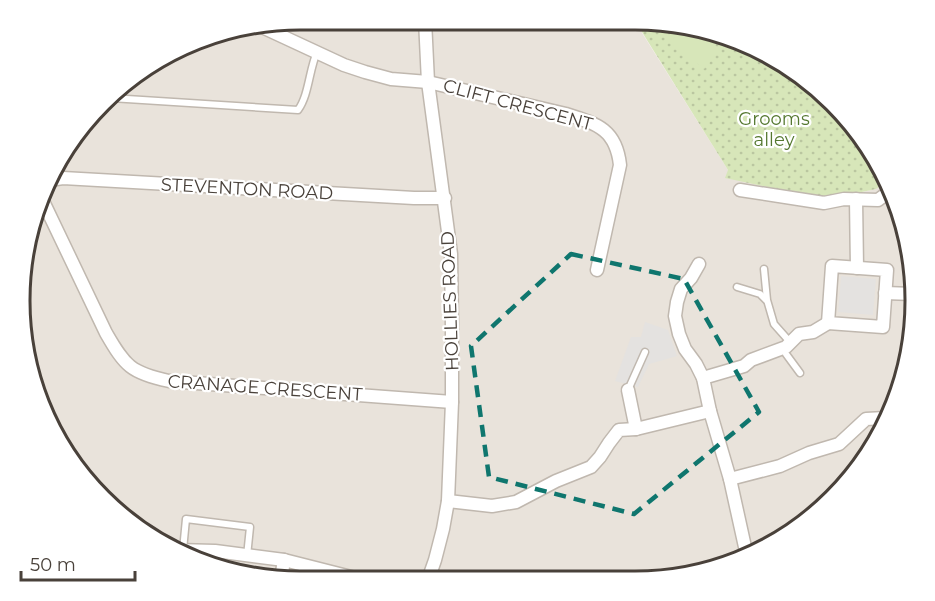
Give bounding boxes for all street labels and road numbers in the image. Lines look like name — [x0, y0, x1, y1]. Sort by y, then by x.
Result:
street label: CLIFT CRESCENT — [441, 74, 596, 136]
street label: STEVENTON ROAD — [160, 174, 334, 204]
street label: HOLLIES ROAD — [437, 231, 463, 371]
street label: CRANAGE CRESCENT — [167, 370, 364, 406]

